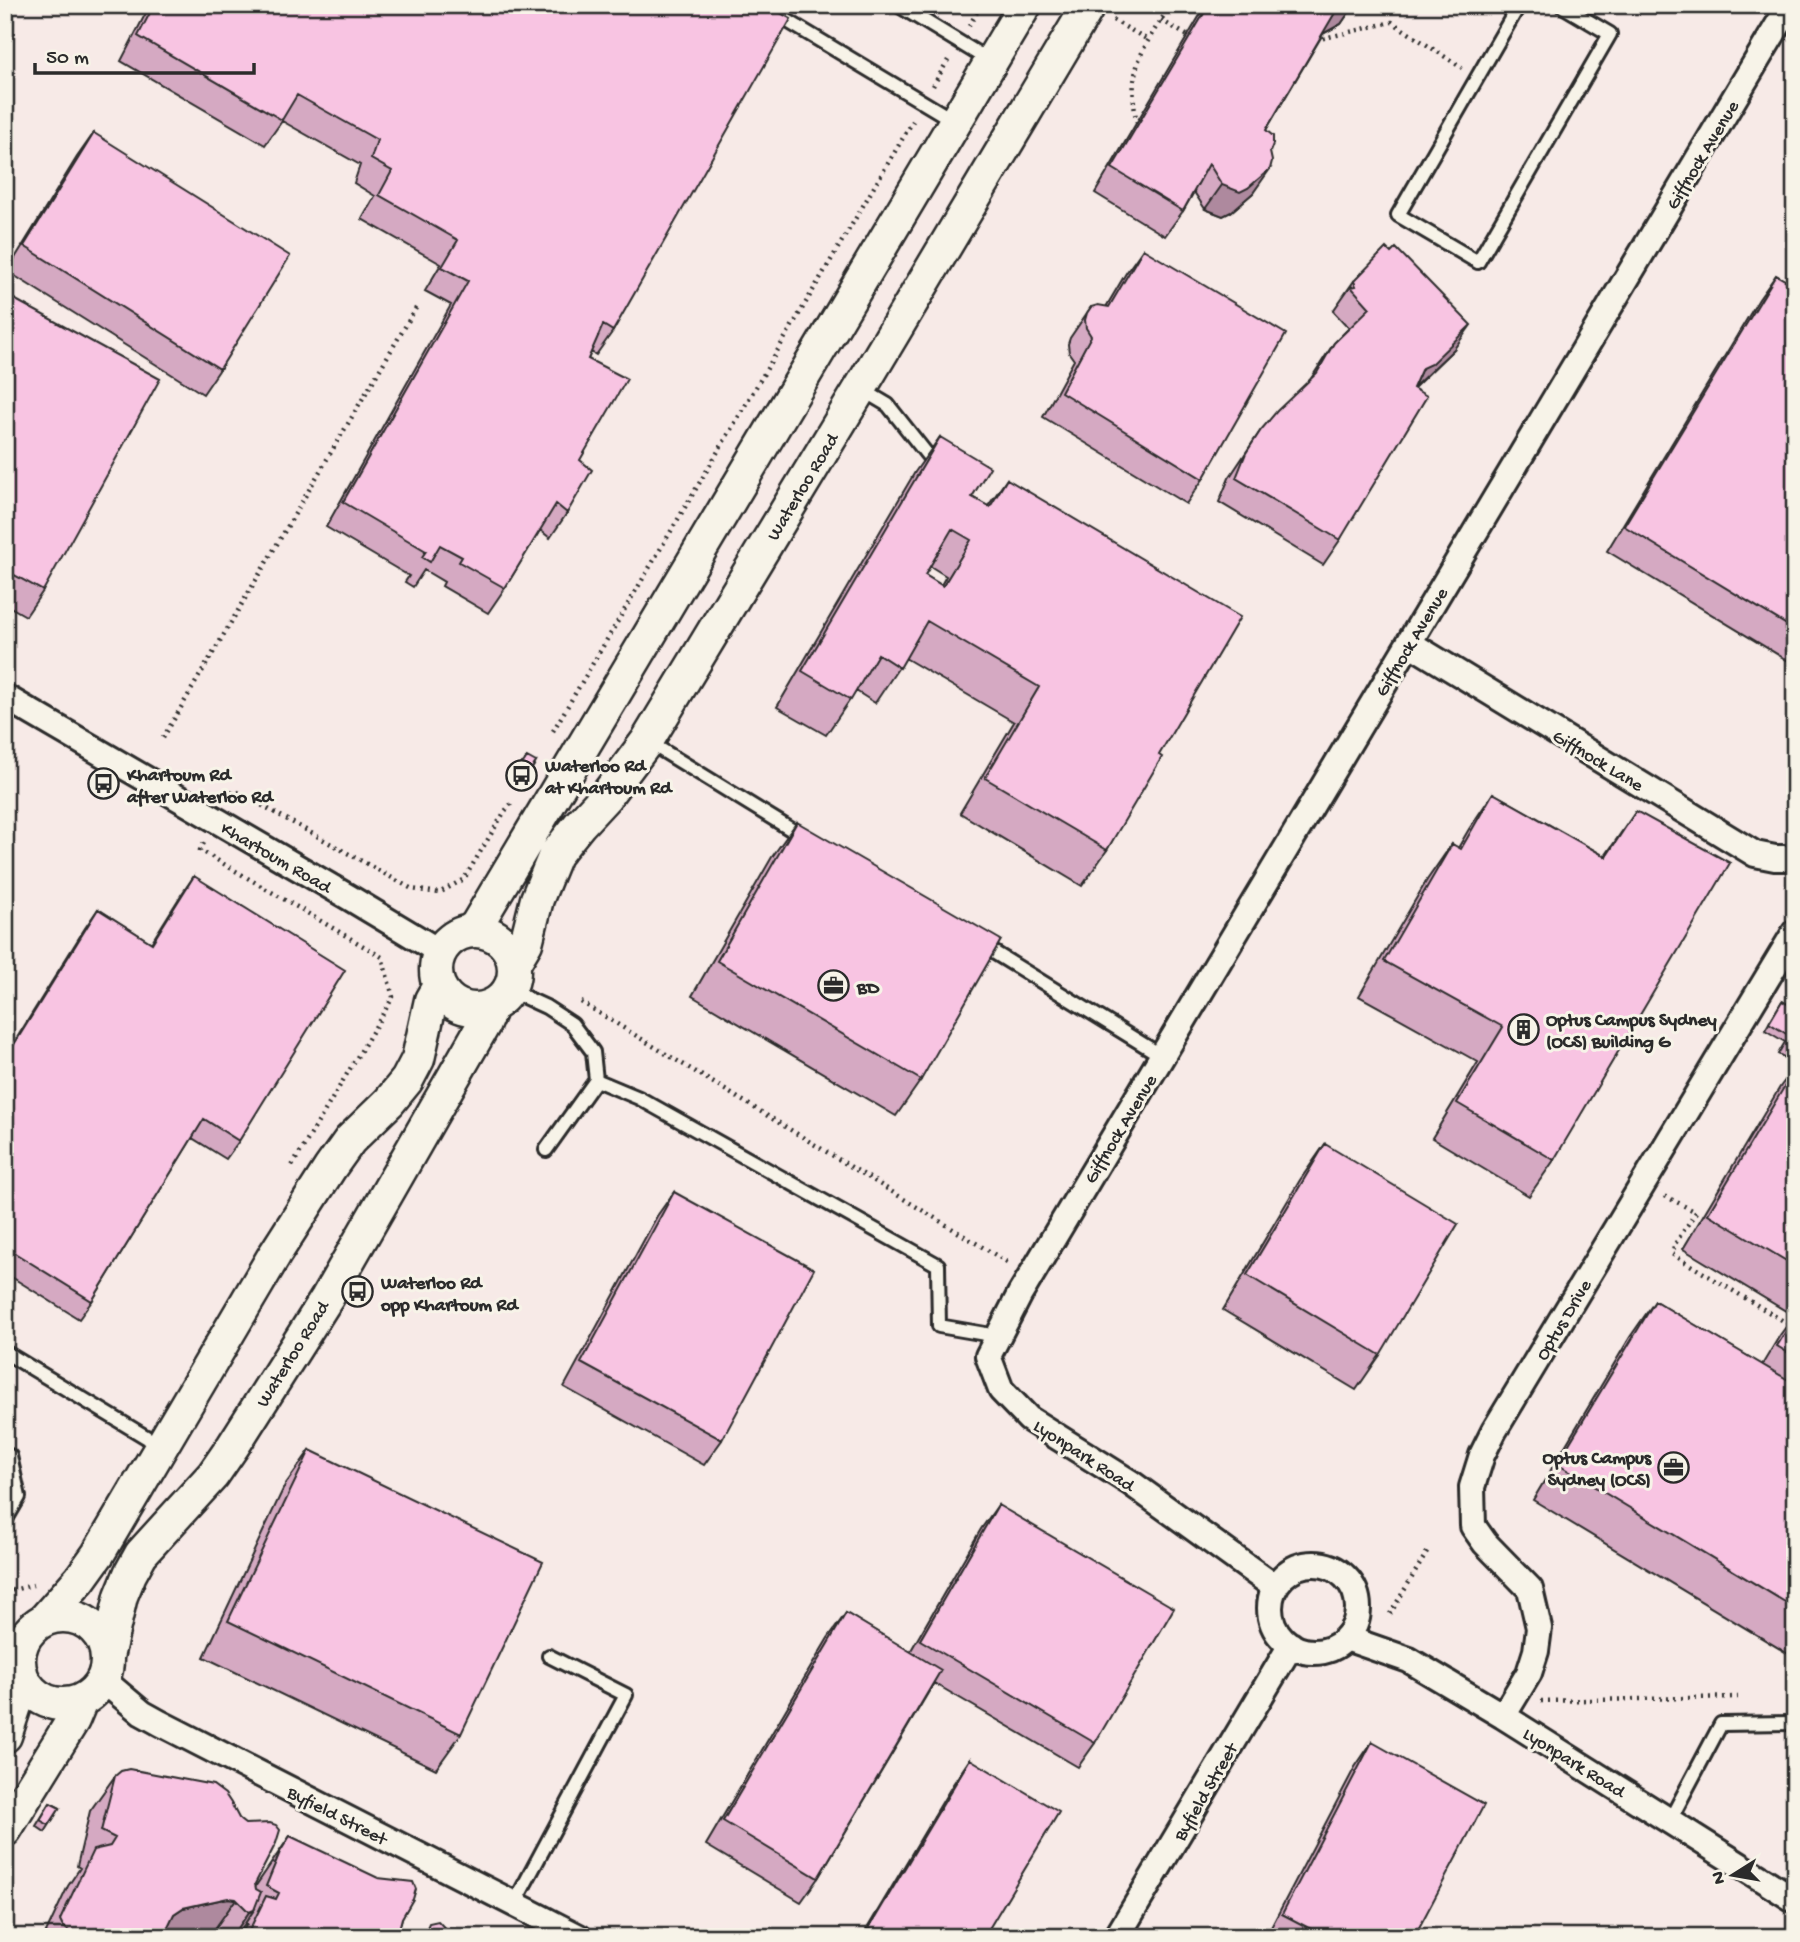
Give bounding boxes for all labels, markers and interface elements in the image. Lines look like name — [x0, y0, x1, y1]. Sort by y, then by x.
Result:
scale bar — [35, 32, 254, 76]
text: 50 m — [46, 47, 89, 72]
street label: Giffnock Avenue — [1662, 97, 1746, 215]
street label: Waterloo Road — [763, 428, 846, 546]
street label: Giffnock Avenue — [1371, 584, 1455, 702]
street label: Giffnock Lane — [1547, 726, 1647, 798]
place label: Waterloo Rd at Khartoum Rd — [544, 756, 673, 801]
bus stop icon: Waterloo Rd at Khartoum Rd — [505, 758, 539, 792]
place label: Khartoum Rd after Waterloo Rd — [126, 765, 275, 810]
bus stop icon: Khartoum Rd after Waterloo Rd — [87, 767, 121, 801]
street label: Khartoum Road — [216, 818, 336, 901]
office icon: BD — [817, 969, 851, 1003]
place label: BD — [856, 978, 880, 1001]
place label: Optus Campus Sydney (OCS) Building G — [1546, 1010, 1717, 1055]
building icon: Optus Campus Sydney (OCS) Building G — [1506, 1012, 1540, 1046]
street label: Giffnock Avenue — [1080, 1071, 1164, 1189]
place label: Waterloo Rd opp Khartoum Rd — [380, 1273, 519, 1318]
bus stop icon: Waterloo Rd opp Khartoum Rd — [341, 1275, 375, 1309]
street label: Optus Drive — [1532, 1276, 1598, 1365]
street label: Waterloo Road — [252, 1296, 337, 1412]
street label: Lyonpark Road — [1028, 1416, 1140, 1499]
place label: Optus Campus Sydney (OCS) — [1542, 1448, 1652, 1493]
office icon: Optus Campus Sydney (OCS) — [1657, 1450, 1691, 1484]
street label: Lyonpark Road — [1518, 1723, 1630, 1806]
street label: Byfield Street — [1169, 1738, 1245, 1847]
street label: Byfield Street — [282, 1782, 392, 1853]
north arrow — [1699, 1840, 1769, 1910]
text: N — [1707, 1869, 1732, 1886]

